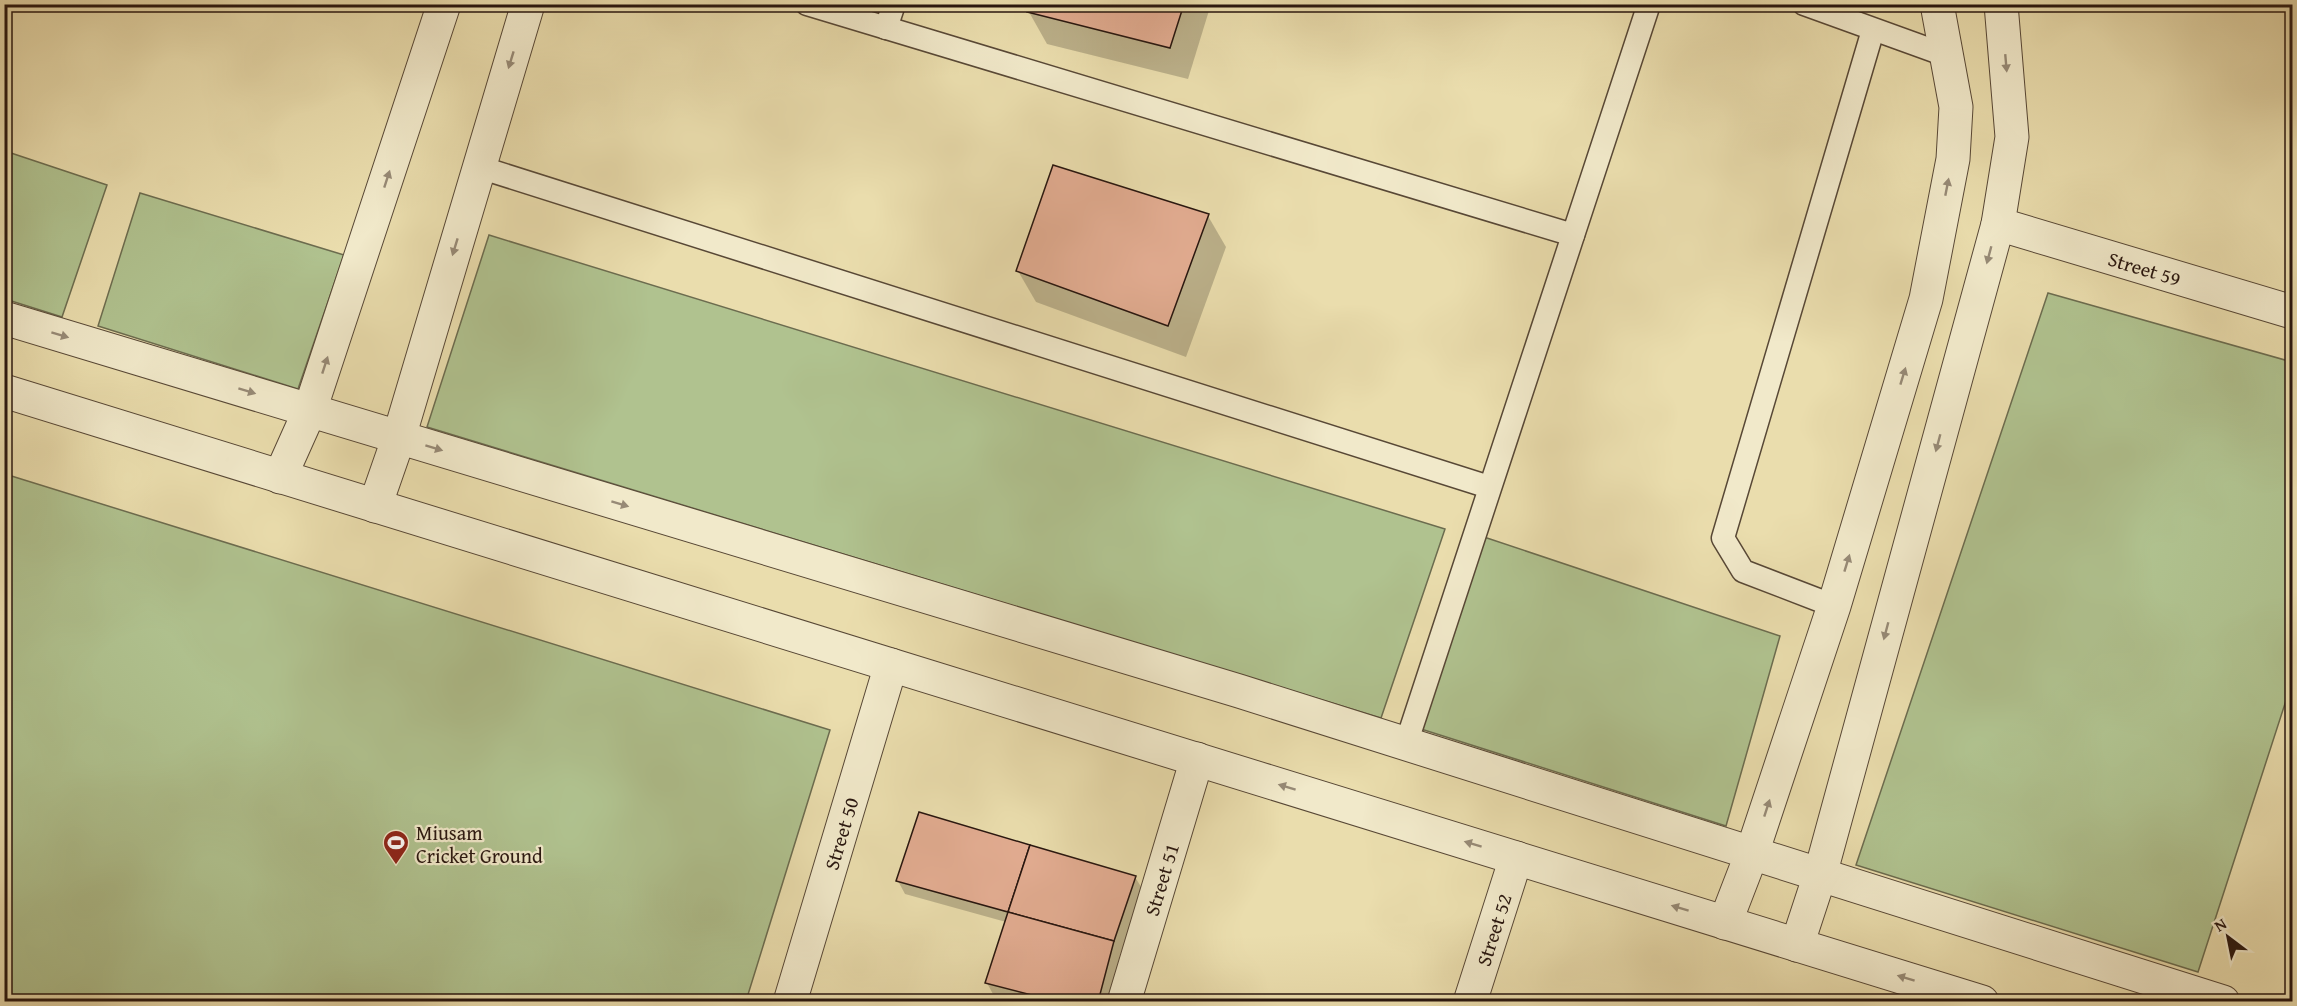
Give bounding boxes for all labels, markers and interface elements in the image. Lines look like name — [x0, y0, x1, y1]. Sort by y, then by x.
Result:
one-way arrow — [506, 51, 515, 69]
one-way arrow — [2001, 53, 2011, 72]
one-way arrow — [382, 170, 392, 188]
one-way arrow — [1943, 177, 1952, 196]
one-way arrow — [449, 238, 459, 256]
street label: Street 59 — [2105, 243, 2184, 292]
one-way arrow — [1984, 246, 1994, 264]
one-way arrow — [52, 331, 70, 340]
one-way arrow — [321, 356, 331, 374]
one-way arrow — [1899, 367, 1908, 385]
one-way arrow — [238, 387, 256, 396]
one-way arrow — [1933, 434, 1942, 452]
one-way arrow — [425, 444, 443, 453]
one-way arrow — [611, 500, 629, 509]
one-way arrow — [1843, 554, 1852, 572]
one-way arrow — [1881, 622, 1891, 640]
one-way arrow — [1278, 782, 1296, 791]
street label: Street 50 — [816, 794, 865, 873]
one-way arrow — [1762, 799, 1772, 817]
place label: Miusam Cricket Ground — [416, 818, 543, 870]
sports icon: Miusam Cricket Ground — [381, 828, 411, 866]
one-way arrow — [1464, 839, 1482, 848]
street label: Street 51 — [1136, 840, 1185, 919]
street label: Street 52 — [1468, 890, 1518, 969]
one-way arrow — [1671, 903, 1689, 912]
north arrow — [2198, 907, 2258, 967]
text: N — [2209, 911, 2231, 937]
one-way arrow — [1897, 973, 1915, 982]

